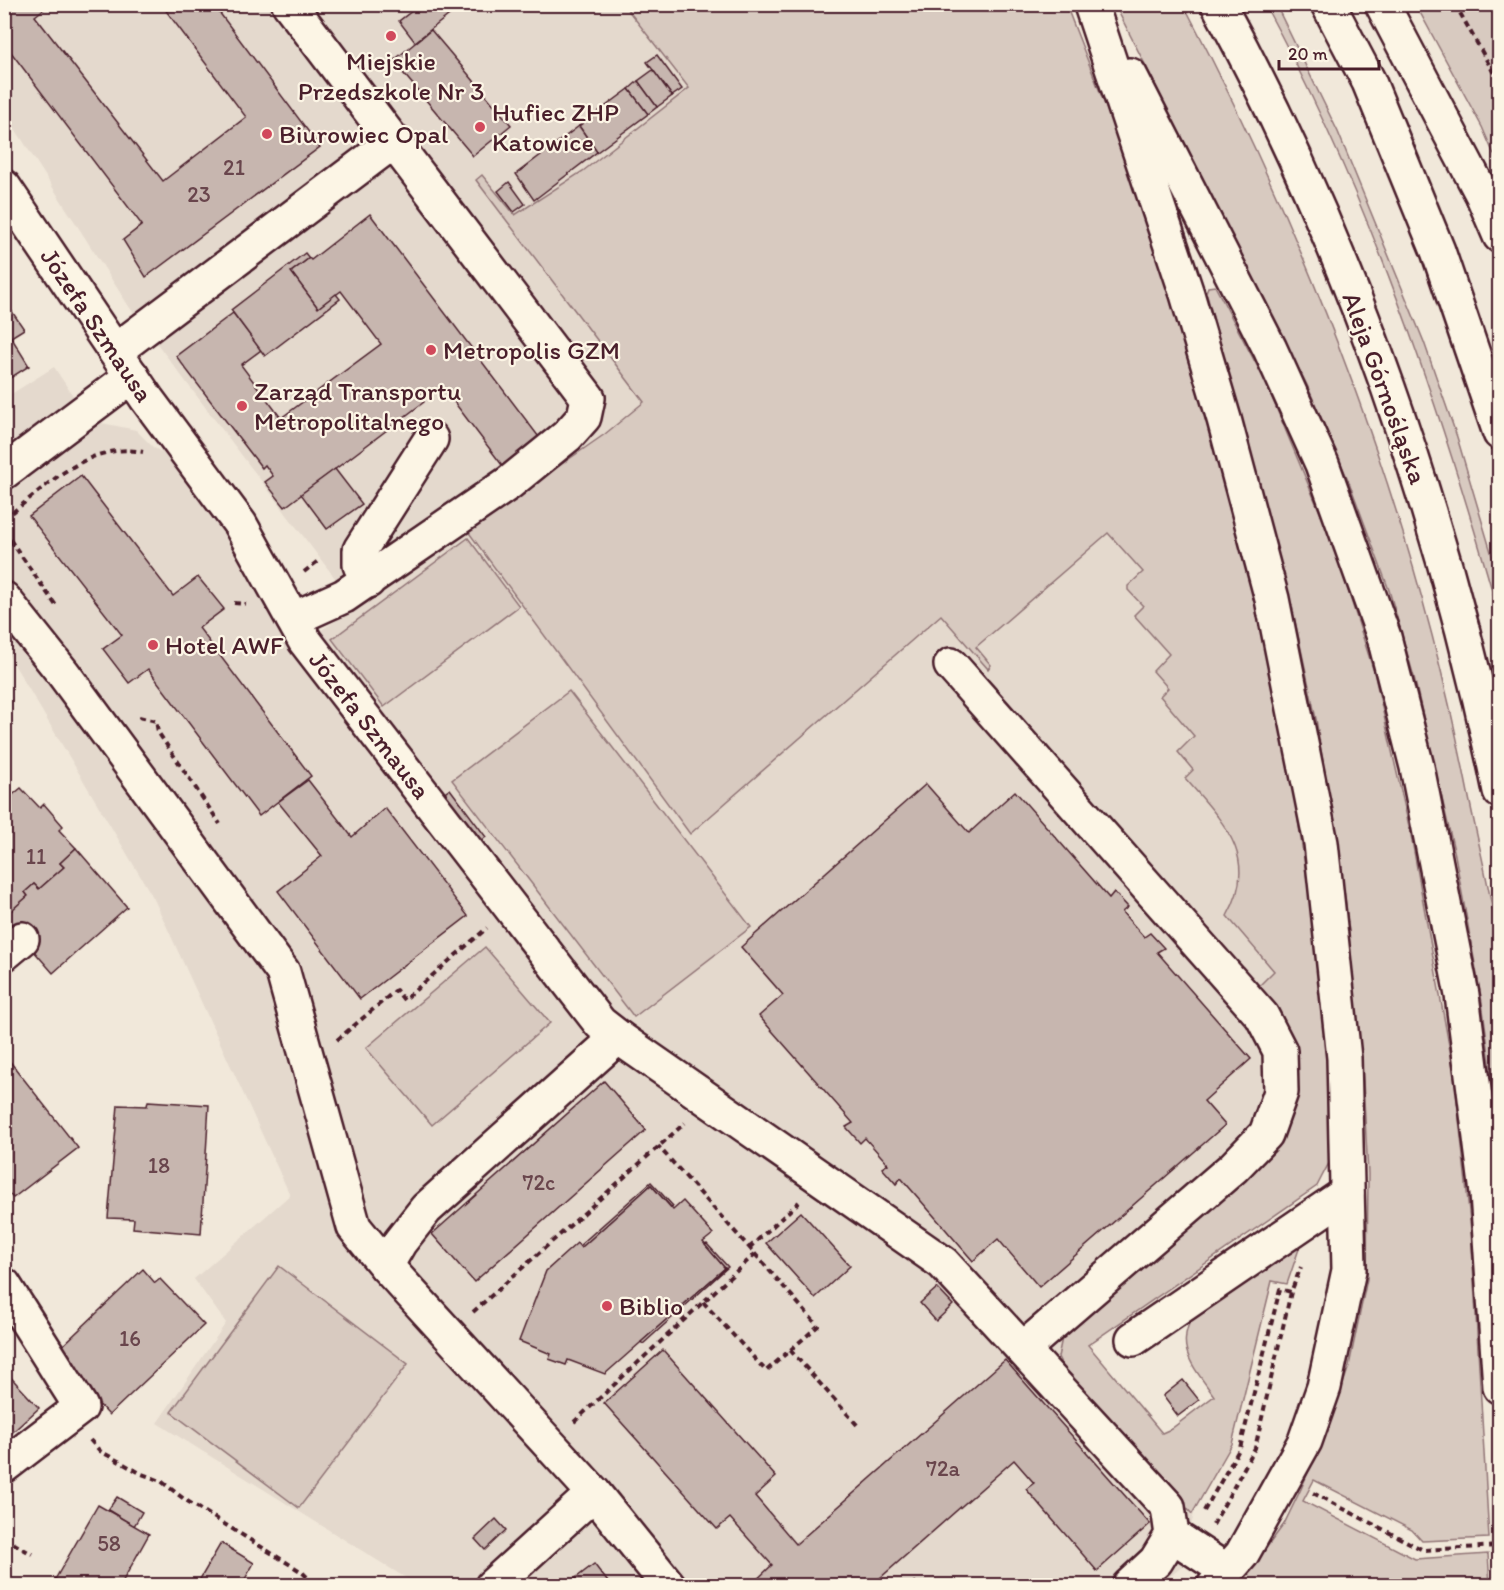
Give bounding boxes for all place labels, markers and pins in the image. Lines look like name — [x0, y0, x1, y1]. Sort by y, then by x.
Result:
marker: Miejskie Przedszkole Nr 3 — [384, 29, 398, 43]
place label: Miejskie Przedszkole Nr 3 — [298, 45, 484, 107]
place label: Hufiec ZHP Katowice — [492, 96, 619, 158]
place label: Biurowiec Opal — [279, 118, 448, 150]
marker: Hufiec ZHP Katowice — [473, 120, 487, 134]
marker: Biurowiec Opal — [260, 127, 274, 141]
place label: Metropolis GZM — [443, 334, 620, 366]
marker: Metropolis GZM — [424, 343, 438, 357]
place label: Zarząd Transportu Metropolitalnego — [254, 375, 461, 437]
marker: Zarząd Transportu Metropolitalnego — [235, 399, 249, 413]
place label: Hotel AWF — [165, 629, 284, 661]
marker: Hotel AWF — [146, 638, 160, 652]
place label: Biblio — [619, 1290, 683, 1322]
marker: Biblio — [600, 1299, 614, 1313]

